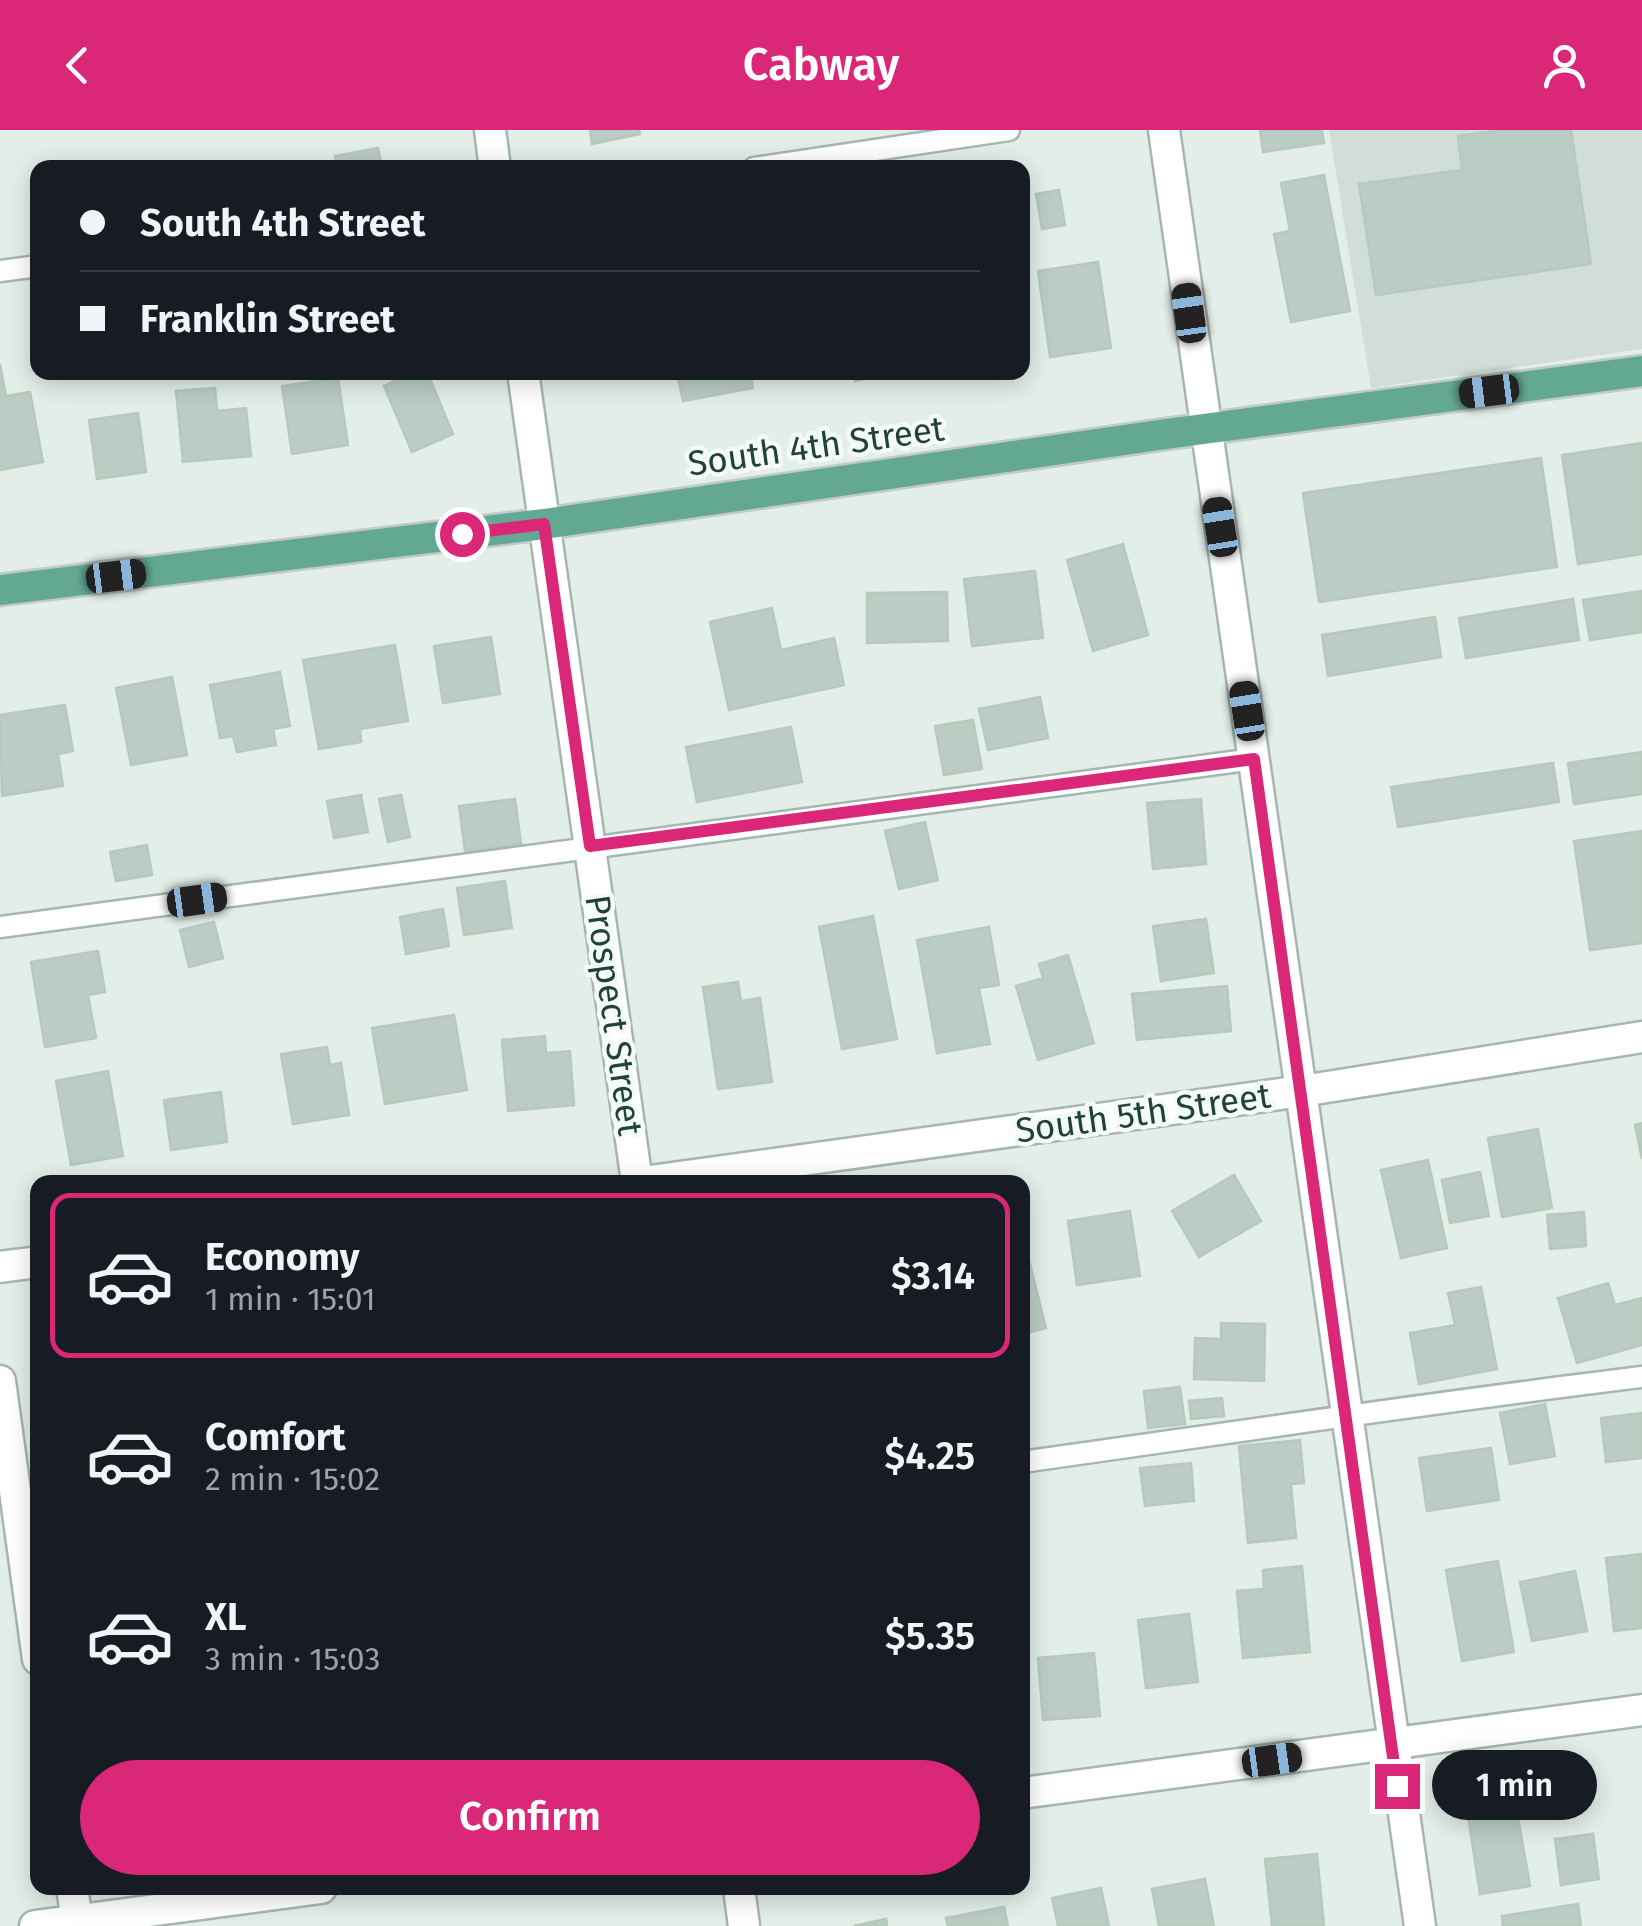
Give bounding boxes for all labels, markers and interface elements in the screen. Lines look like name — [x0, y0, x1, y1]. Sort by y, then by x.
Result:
icon: back — [50, 38, 105, 93]
text: Cabway — [743, 38, 899, 92]
icon: person — [1537, 38, 1592, 93]
text: South 4th Street — [140, 200, 425, 246]
car — [1170, 281, 1208, 345]
text: Franklin Street — [140, 296, 395, 342]
car — [1457, 372, 1521, 410]
street label: South 4th Street — [685, 407, 947, 485]
car — [1200, 495, 1240, 559]
route start — [440, 512, 485, 557]
car — [84, 557, 148, 595]
car — [1227, 679, 1267, 743]
car — [165, 881, 229, 919]
street label: Prospect Street — [576, 892, 652, 1138]
street label: South 5th Street — [1013, 1074, 1274, 1152]
icon: car — [85, 1231, 175, 1321]
text: Economy — [205, 1234, 360, 1280]
text: $3.14 — [891, 1253, 975, 1299]
text: 1 min · 15:01 — [205, 1280, 376, 1318]
icon: car — [85, 1411, 175, 1501]
text: Comfort — [205, 1414, 346, 1460]
text: $4.25 — [885, 1433, 975, 1479]
text: 2 min · 15:02 — [205, 1460, 380, 1498]
icon: car — [85, 1591, 175, 1681]
text: XL — [205, 1594, 247, 1640]
text: $5.35 — [885, 1613, 975, 1659]
text: 3 min · 15:03 — [205, 1640, 380, 1678]
car — [1240, 1741, 1304, 1779]
callout: 1 min — [1432, 1751, 1597, 1821]
button: Confirm — [80, 1760, 980, 1875]
route end — [1375, 1764, 1420, 1809]
text: 1 min — [1476, 1766, 1553, 1804]

